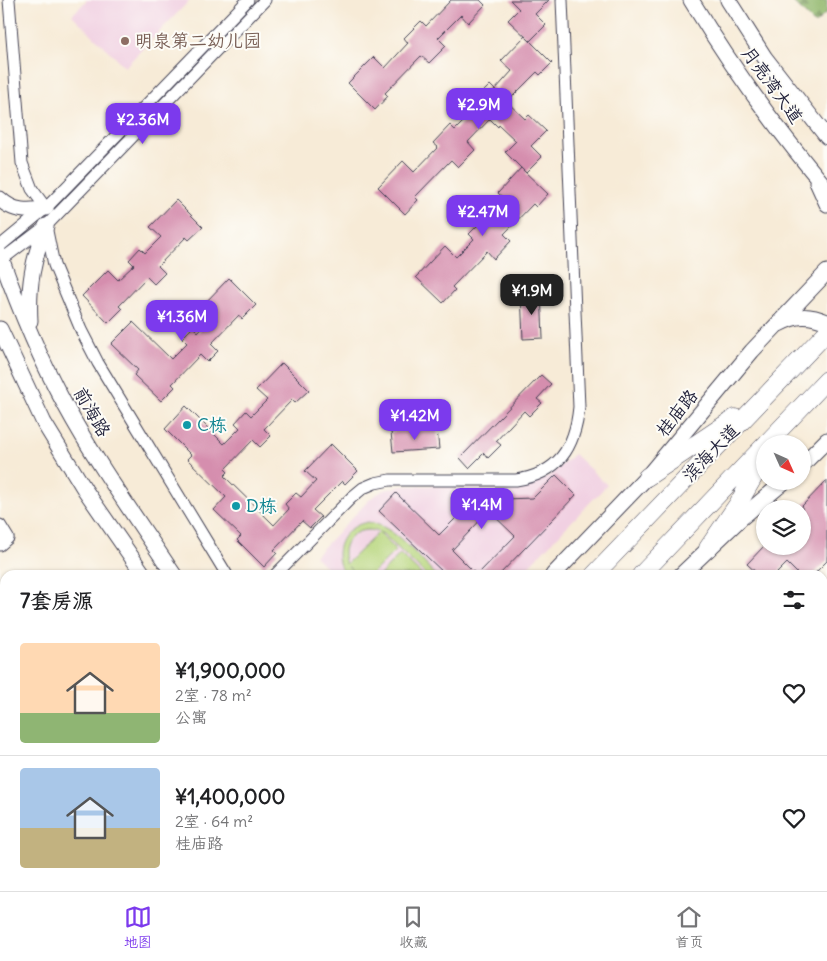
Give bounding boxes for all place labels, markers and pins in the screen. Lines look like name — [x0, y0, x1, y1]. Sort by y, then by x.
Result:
place label: 明泉第二幼儿园 — [135, 29, 261, 52]
marker: 明泉第二幼儿园 — [119, 35, 131, 47]
pin: ¥2.9M — [444, 88, 514, 130]
pin: ¥2.36M — [102, 102, 184, 145]
pin: ¥2.47M — [442, 194, 524, 237]
pin: ¥1.9M — [497, 274, 567, 316]
pin: ¥1.36M — [141, 300, 223, 342]
pin: ¥1.42M — [374, 398, 456, 441]
place label: C栋 — [197, 413, 227, 436]
marker: C栋 — [181, 419, 193, 431]
pin: ¥1.4M — [447, 488, 517, 530]
place label: D栋 — [246, 494, 277, 517]
marker: D栋 — [230, 500, 242, 512]

